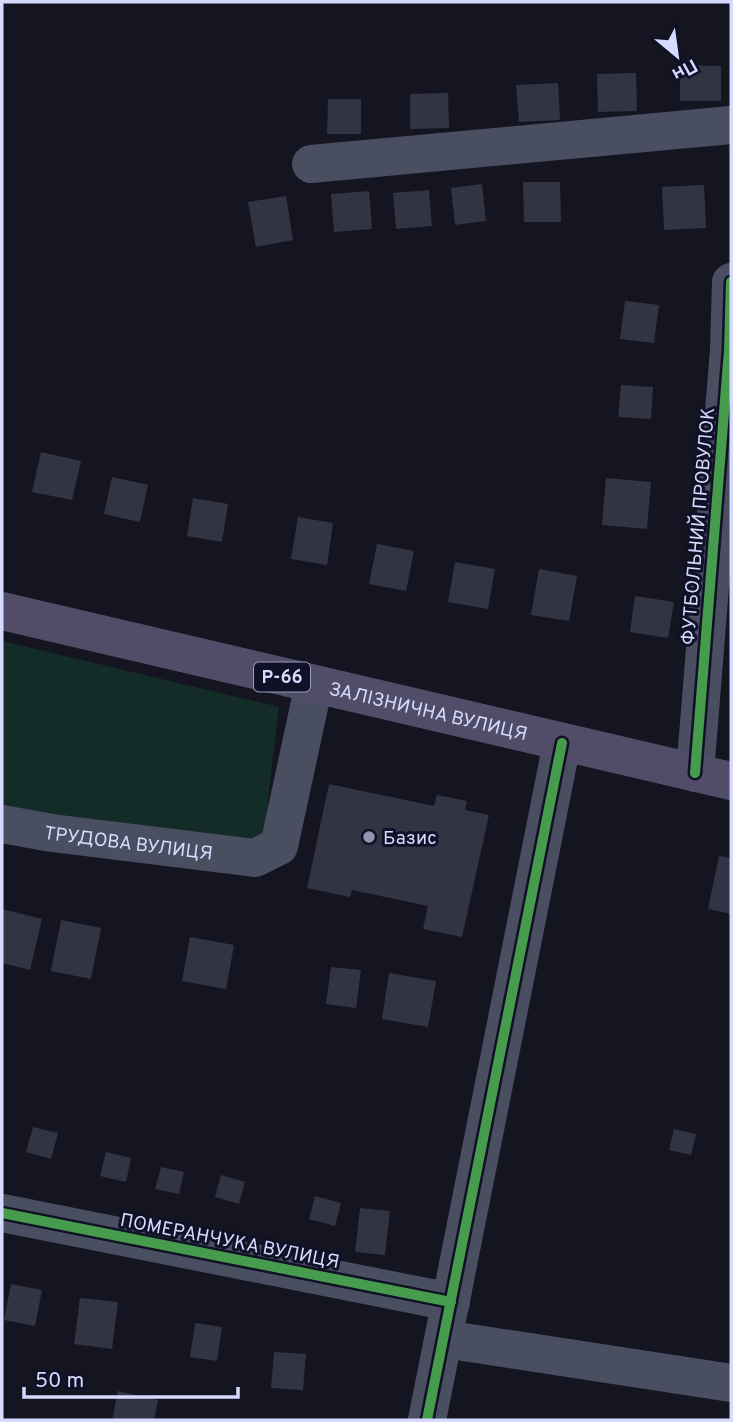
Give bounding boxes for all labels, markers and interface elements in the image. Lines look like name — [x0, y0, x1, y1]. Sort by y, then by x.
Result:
north arrow — [642, 21, 712, 91]
text: Пн — [667, 52, 701, 86]
street label: ФУТБОЛЬНИЙ ПРОВУЛОК — [676, 407, 721, 646]
road number: Р-66 — [254, 662, 310, 692]
street label: ЗАЛІЗНИЧНА ВУЛИЦЯ — [326, 678, 530, 747]
street label: ТРУДОВА ВУЛИЦЯ — [42, 822, 214, 867]
place label: Базис — [383, 827, 437, 851]
marker: Базис — [361, 829, 377, 845]
street label: ПОМЕРАНЧУКА ВУЛИЦЯ — [118, 1209, 341, 1275]
scale bar — [24, 1356, 238, 1400]
text: 50 m — [35, 1368, 84, 1395]

